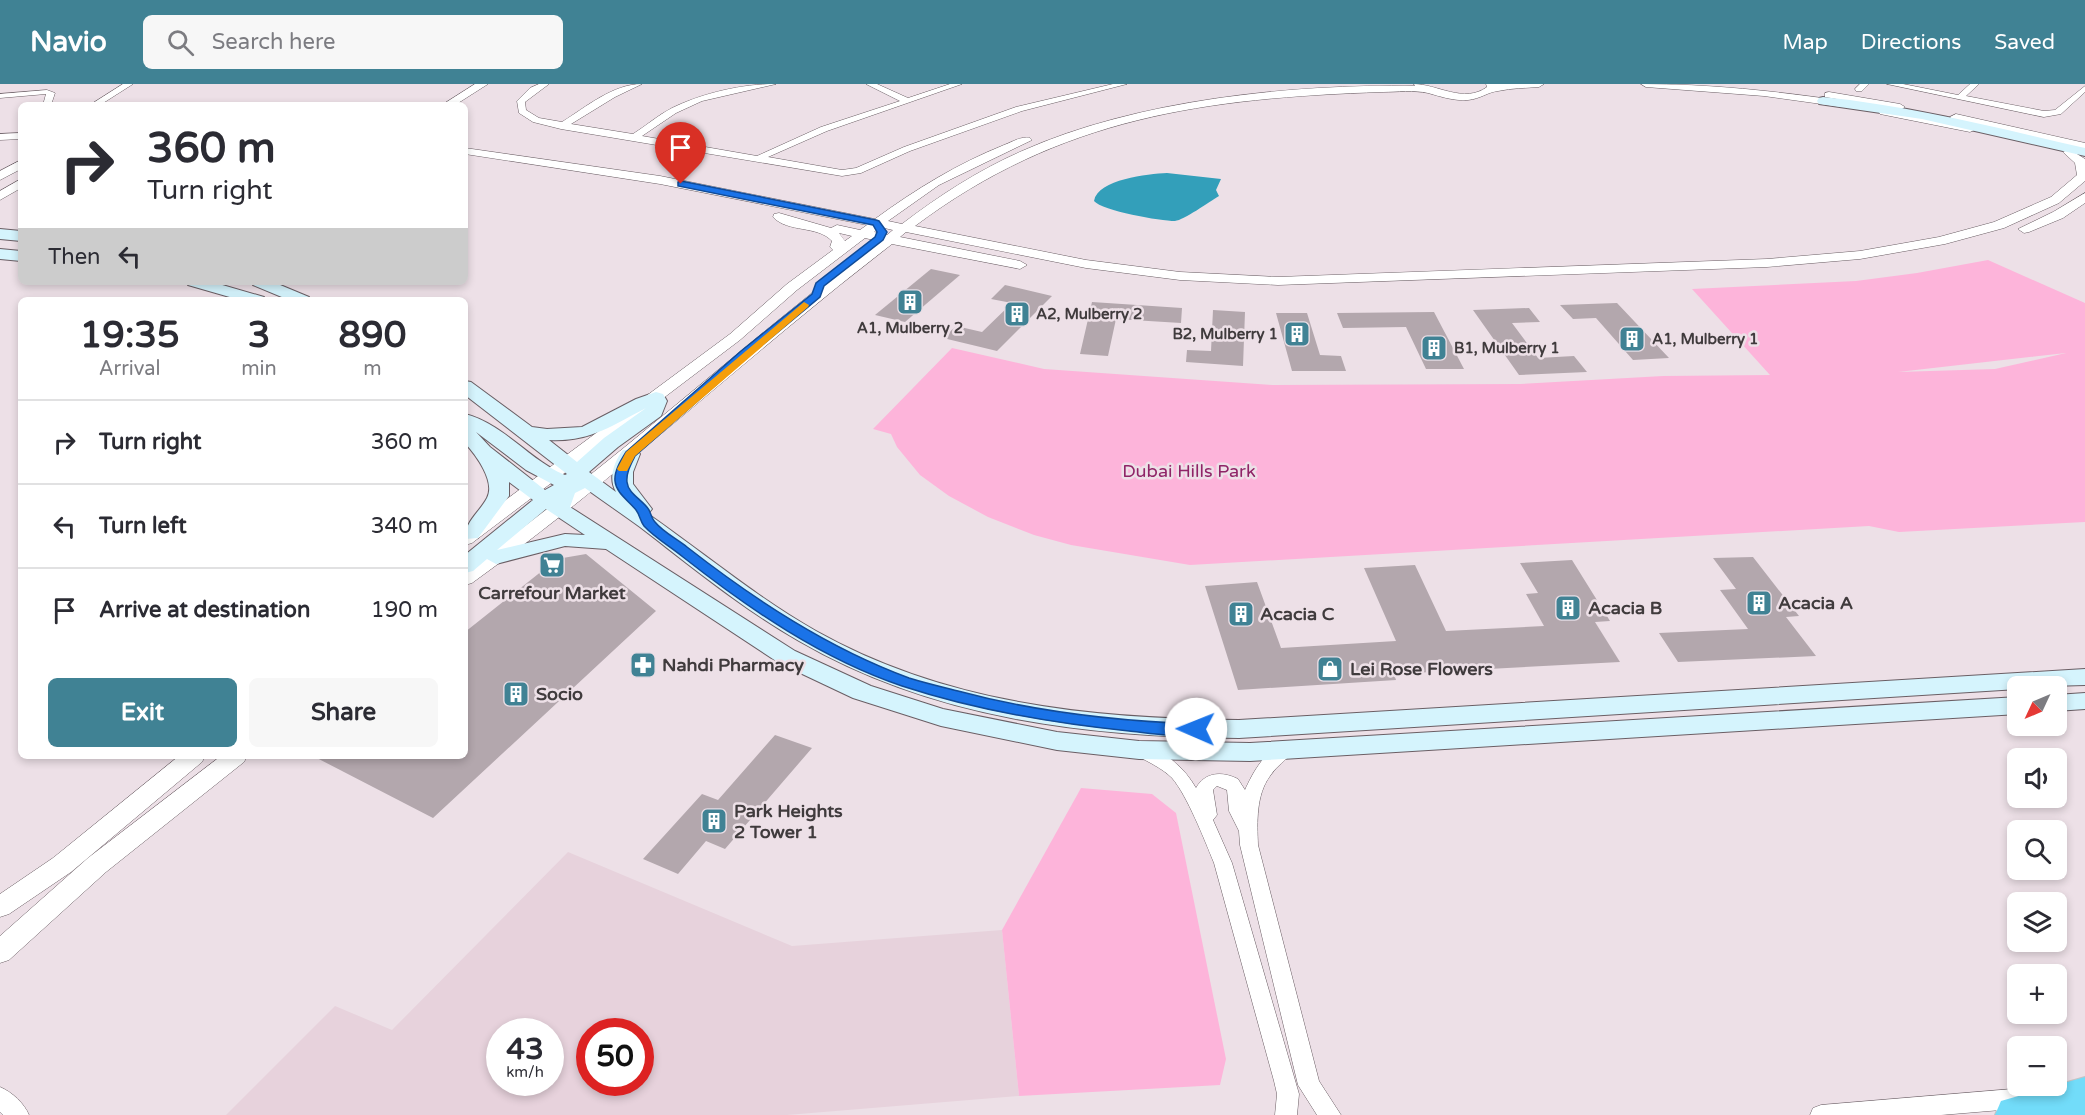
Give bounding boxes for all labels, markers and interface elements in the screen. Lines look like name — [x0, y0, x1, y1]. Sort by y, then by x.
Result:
search box — [143, 15, 563, 69]
text: Navio — [30, 25, 107, 59]
icon: search — [164, 26, 197, 59]
text: Search here — [212, 29, 336, 55]
text: Map — [1782, 30, 1828, 55]
text: Directions — [1861, 30, 1961, 55]
text: Saved — [1994, 30, 2055, 55]
pin — [655, 122, 706, 184]
text: 360 m — [147, 123, 276, 174]
icon: right — [48, 126, 126, 204]
icon: arrive — [664, 131, 697, 164]
text: Turn right — [147, 174, 273, 207]
icon: left — [113, 240, 146, 273]
text: Then — [48, 244, 101, 270]
building icon: A1, Mulberry 2 — [895, 287, 925, 317]
building icon: A2, Mulberry 2 — [1002, 299, 1032, 329]
place label: A2, Mulberry 2 — [1036, 305, 1142, 324]
text: 19:35 — [80, 314, 180, 357]
text: 3 — [248, 314, 270, 357]
text: 890 — [338, 314, 406, 357]
place label: A1, Mulberry 2 — [857, 319, 963, 338]
building icon: B2, Mulberry 1 — [1282, 319, 1312, 349]
building icon: A1, Mulberry 1 — [1617, 324, 1647, 354]
place label: B2, Mulberry 1 — [1172, 325, 1278, 344]
place label: A1, Mulberry 1 — [1652, 330, 1758, 349]
building icon: B1, Mulberry 1 — [1419, 333, 1449, 363]
place label: B1, Mulberry 1 — [1454, 339, 1560, 358]
text: Arrival — [99, 357, 161, 381]
text: min — [241, 357, 277, 381]
text: m — [363, 357, 382, 381]
icon: right — [48, 426, 81, 459]
text: Turn right — [99, 429, 201, 455]
text: 360 m — [371, 429, 438, 455]
park label: Dubai Hills Park — [1122, 460, 1256, 482]
icon: left — [48, 510, 81, 543]
text: Turn left — [99, 513, 187, 539]
text: 340 m — [371, 513, 438, 539]
supermarket icon: Carrefour Market — [537, 550, 567, 580]
place label: Carrefour Market — [478, 582, 626, 604]
building icon: Acacia A — [1744, 588, 1774, 618]
place label: Acacia A — [1778, 592, 1853, 614]
building icon: Acacia B — [1553, 593, 1583, 623]
icon: arrive — [48, 594, 81, 627]
text: Arrive at destination — [99, 597, 310, 623]
text: 190 m — [371, 597, 438, 623]
place label: Acacia B — [1588, 597, 1662, 619]
building icon: Acacia C — [1226, 599, 1256, 629]
place label: Acacia C — [1260, 603, 1335, 625]
pharmacy icon: Nahdi Pharmacy — [628, 650, 658, 680]
place label: Nahdi Pharmacy — [662, 654, 804, 676]
shop icon: Lei Rose Flowers — [1315, 654, 1345, 684]
place label: Lei Rose Flowers — [1350, 658, 1493, 680]
north arrow — [2007, 676, 2067, 736]
map controls — [2007, 676, 2067, 1096]
button: Exit — [48, 678, 237, 747]
button: Share — [249, 678, 438, 747]
building icon: Socio — [501, 679, 531, 709]
place label: Socio — [536, 683, 583, 705]
position arrow — [1164, 697, 1228, 761]
button: sound — [2007, 748, 2067, 808]
place label: Park Heights 2 Tower 1 — [734, 800, 843, 843]
building icon: Park Heights 2 Tower 1 — [699, 806, 729, 836]
button: search — [2007, 820, 2067, 880]
button: layers — [2007, 892, 2067, 952]
button: + — [2007, 964, 2067, 1024]
speed limit sign: 50 — [576, 1018, 654, 1096]
text: 43 — [506, 1031, 544, 1068]
button: − — [2007, 1036, 2067, 1096]
text: km/h — [506, 1063, 544, 1081]

